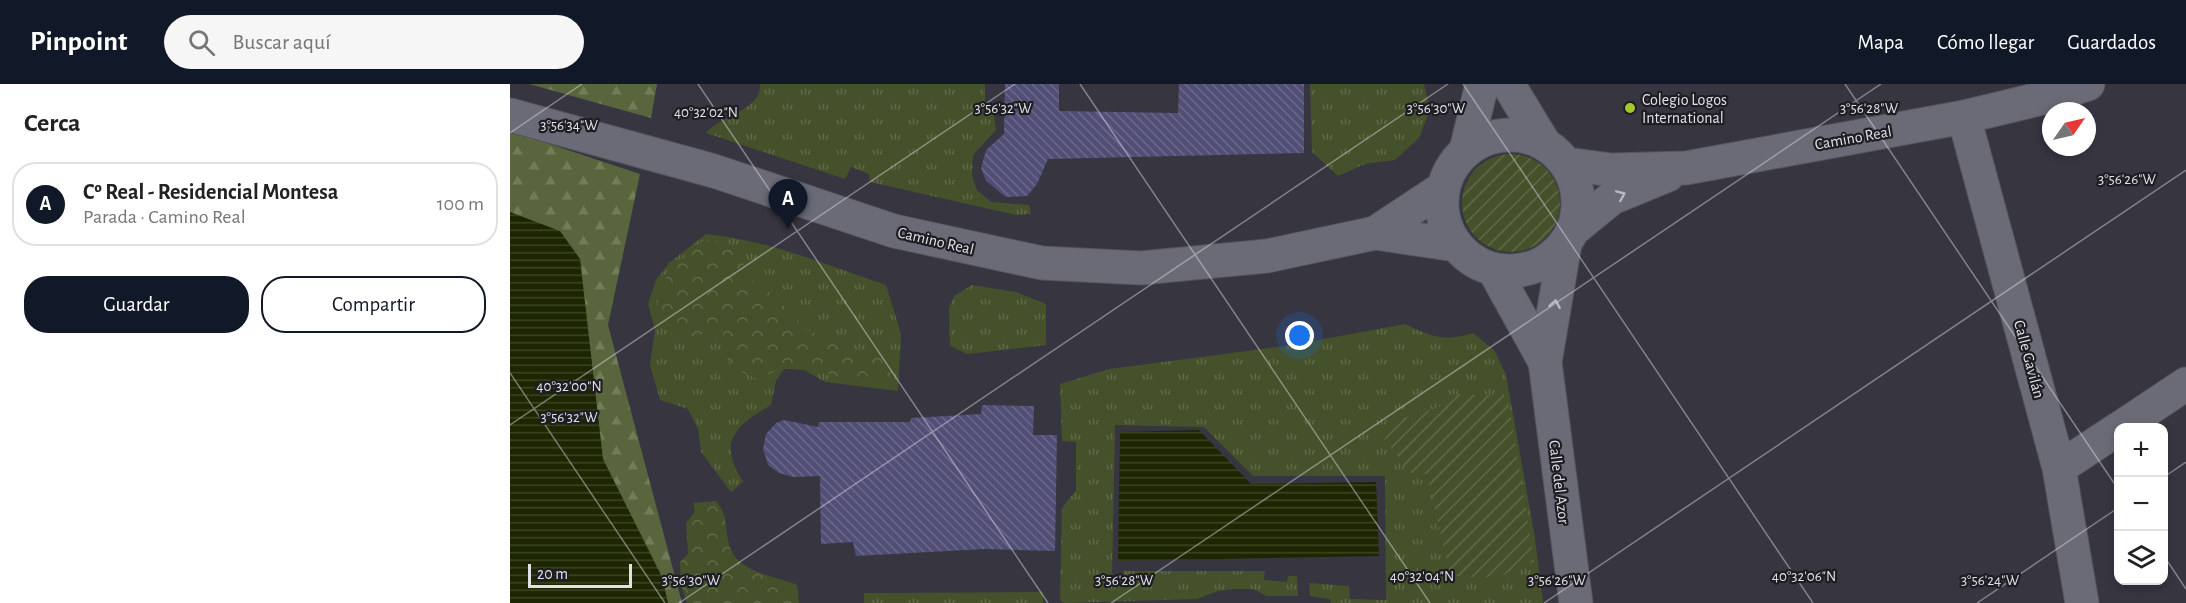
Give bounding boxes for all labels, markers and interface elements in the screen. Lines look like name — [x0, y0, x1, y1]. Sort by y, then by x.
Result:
search box — [164, 15, 584, 69]
icon: search — [185, 26, 218, 59]
text: Pinpoint — [30, 28, 128, 56]
text: Buscar aquí — [233, 31, 331, 53]
text: Mapa — [1858, 32, 1904, 53]
text: Cómo llegar — [1937, 32, 2034, 53]
text: Guardados — [2067, 32, 2156, 53]
place label: Colegio Logos International — [1642, 92, 1727, 126]
text: 3°56'32"W — [974, 101, 1032, 116]
text: 3°56'30"W — [1407, 101, 1466, 116]
marker: Colegio Logos International — [1623, 101, 1637, 115]
text: 3°56'28"W — [1840, 101, 1899, 116]
north arrow — [2042, 102, 2096, 156]
text: 40°32'02"N — [674, 105, 738, 120]
text: Cerca — [24, 110, 81, 136]
text: 3°56'34"W — [540, 118, 598, 133]
street label: Camino Real — [1813, 123, 1893, 153]
text: 3°56'26"W — [2098, 172, 2157, 187]
pin: A — [768, 180, 808, 229]
text: Cº Real - Residencial Montesa — [83, 181, 338, 203]
one-way arrow — [1614, 190, 1625, 202]
text: A — [40, 194, 52, 214]
text: 100 m — [437, 194, 484, 214]
text: Parada · Camino Real — [83, 207, 246, 227]
street label: Camino Real — [896, 224, 976, 258]
button: Guardar — [24, 276, 249, 333]
button: Compartir — [261, 276, 486, 333]
one-way arrow — [1548, 299, 1560, 309]
street label: Calle Gavilán — [2011, 318, 2047, 400]
your location — [1285, 321, 1314, 350]
text: 40°32'00"N — [536, 379, 602, 394]
text: 3°56'32"W — [540, 410, 598, 425]
map controls — [2114, 423, 2168, 585]
button: + — [2114, 423, 2168, 477]
street label: Calle del Azor — [1546, 439, 1572, 526]
button: − — [2114, 477, 2168, 531]
button: layers — [2114, 531, 2168, 585]
scale bar — [528, 561, 632, 588]
text: 20 m — [537, 566, 568, 582]
text: 40°32'04"N — [1390, 569, 1454, 584]
text: 40°32'06"N — [1772, 569, 1836, 584]
text: 3°56'30"W — [662, 573, 721, 588]
text: 3°56'28"W — [1095, 573, 1154, 588]
text: 3°56'26"W — [1528, 573, 1587, 588]
text: 3°56'24"W — [1961, 573, 2020, 588]

